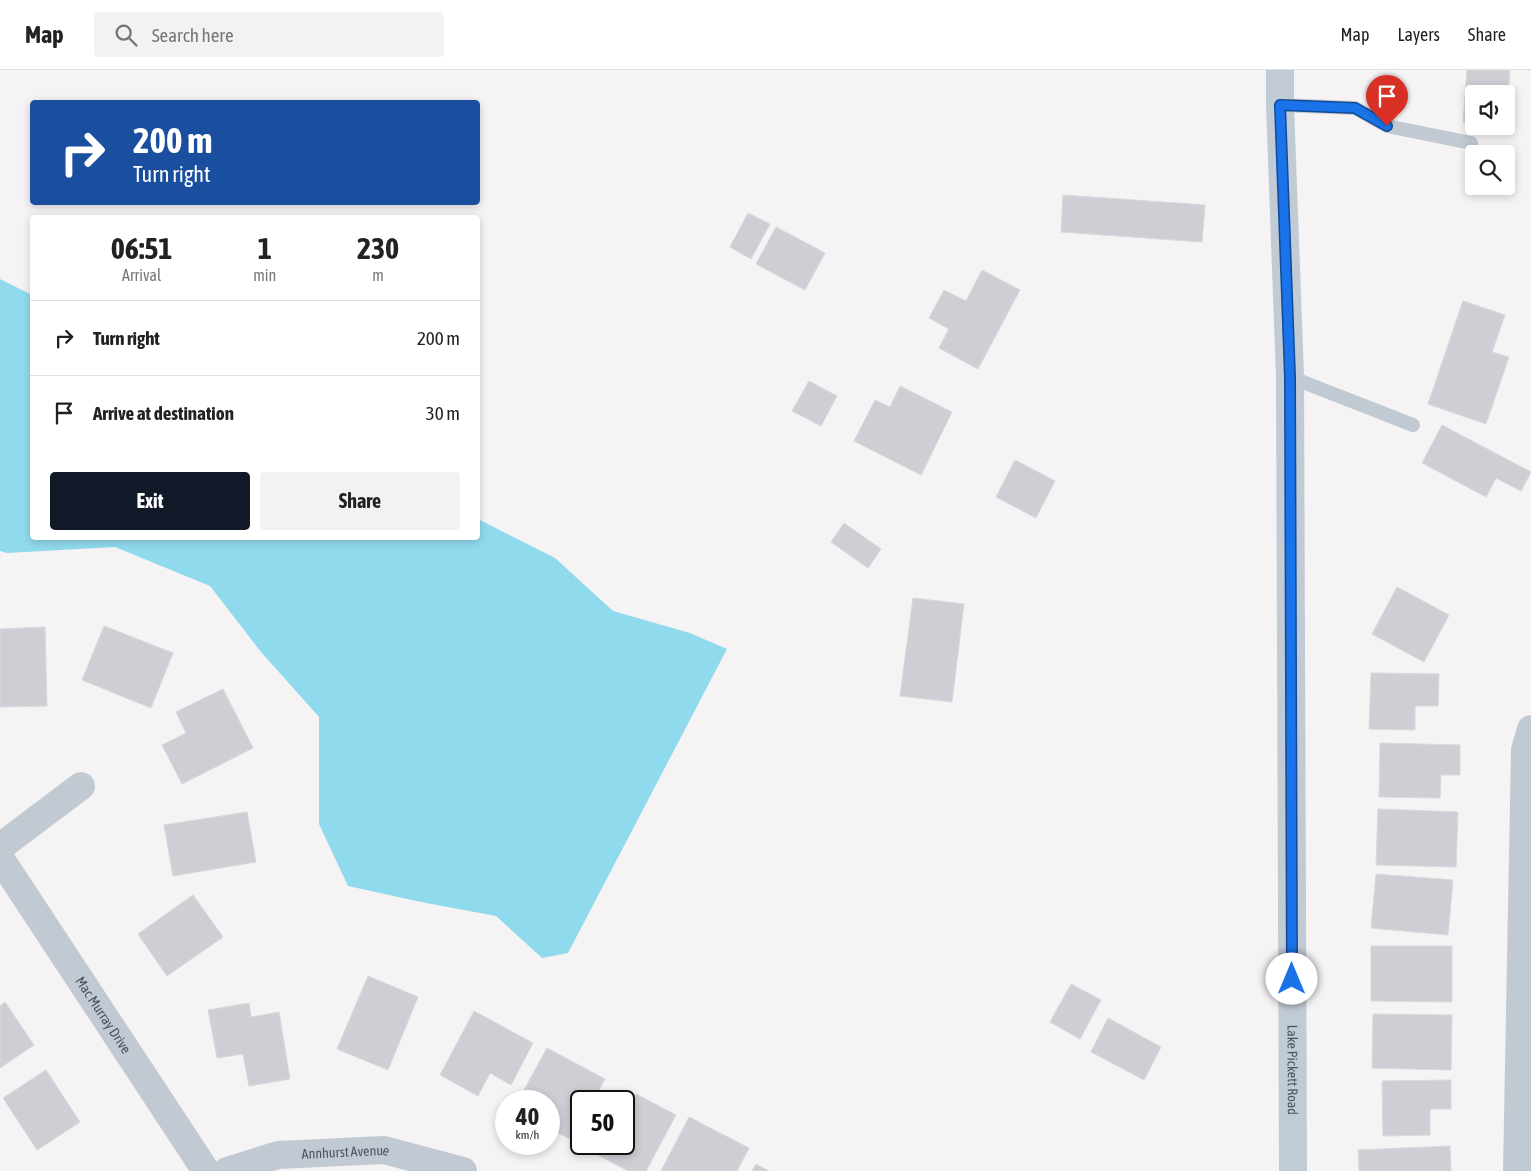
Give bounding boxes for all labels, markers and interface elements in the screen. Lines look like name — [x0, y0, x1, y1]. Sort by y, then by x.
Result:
search box — [94, 12, 444, 57]
text: Map — [25, 21, 64, 48]
icon: search — [112, 21, 140, 49]
text: Search here — [152, 24, 234, 46]
text: Map — [1340, 24, 1369, 45]
text: Layers — [1397, 24, 1440, 45]
text: Share — [1468, 24, 1506, 45]
pin — [1366, 75, 1408, 126]
icon: arrive — [1373, 82, 1401, 110]
map controls — [1465, 85, 1515, 195]
button: sound — [1465, 85, 1515, 135]
icon: right — [50, 120, 115, 185]
text: 200 m — [133, 120, 212, 160]
button: search — [1465, 145, 1515, 195]
text: Turn right — [133, 161, 210, 187]
text: 06:51 — [111, 231, 172, 265]
text: 1 — [258, 231, 272, 265]
text: 230 — [357, 231, 399, 265]
text: Arrival — [122, 266, 161, 284]
text: min — [253, 266, 276, 284]
text: m — [372, 266, 384, 284]
icon: right — [50, 324, 78, 352]
text: Turn right — [93, 327, 160, 349]
text: 200 m — [417, 327, 460, 349]
icon: arrive — [50, 399, 78, 427]
text: Arrive at destination — [93, 402, 234, 424]
text: 30 m — [426, 402, 460, 424]
button: Exit — [50, 472, 250, 530]
button: Share — [260, 472, 460, 530]
position arrow — [1265, 952, 1317, 1004]
street label: Mac Murray Drive — [72, 974, 134, 1056]
street label: Lake Pickett Road — [1284, 1025, 1301, 1115]
speed limit sign: 50 — [570, 1090, 635, 1155]
text: 40 — [516, 1102, 539, 1130]
text: km/h — [516, 1128, 539, 1142]
street label: Annhurst Avenue — [301, 1142, 391, 1162]

